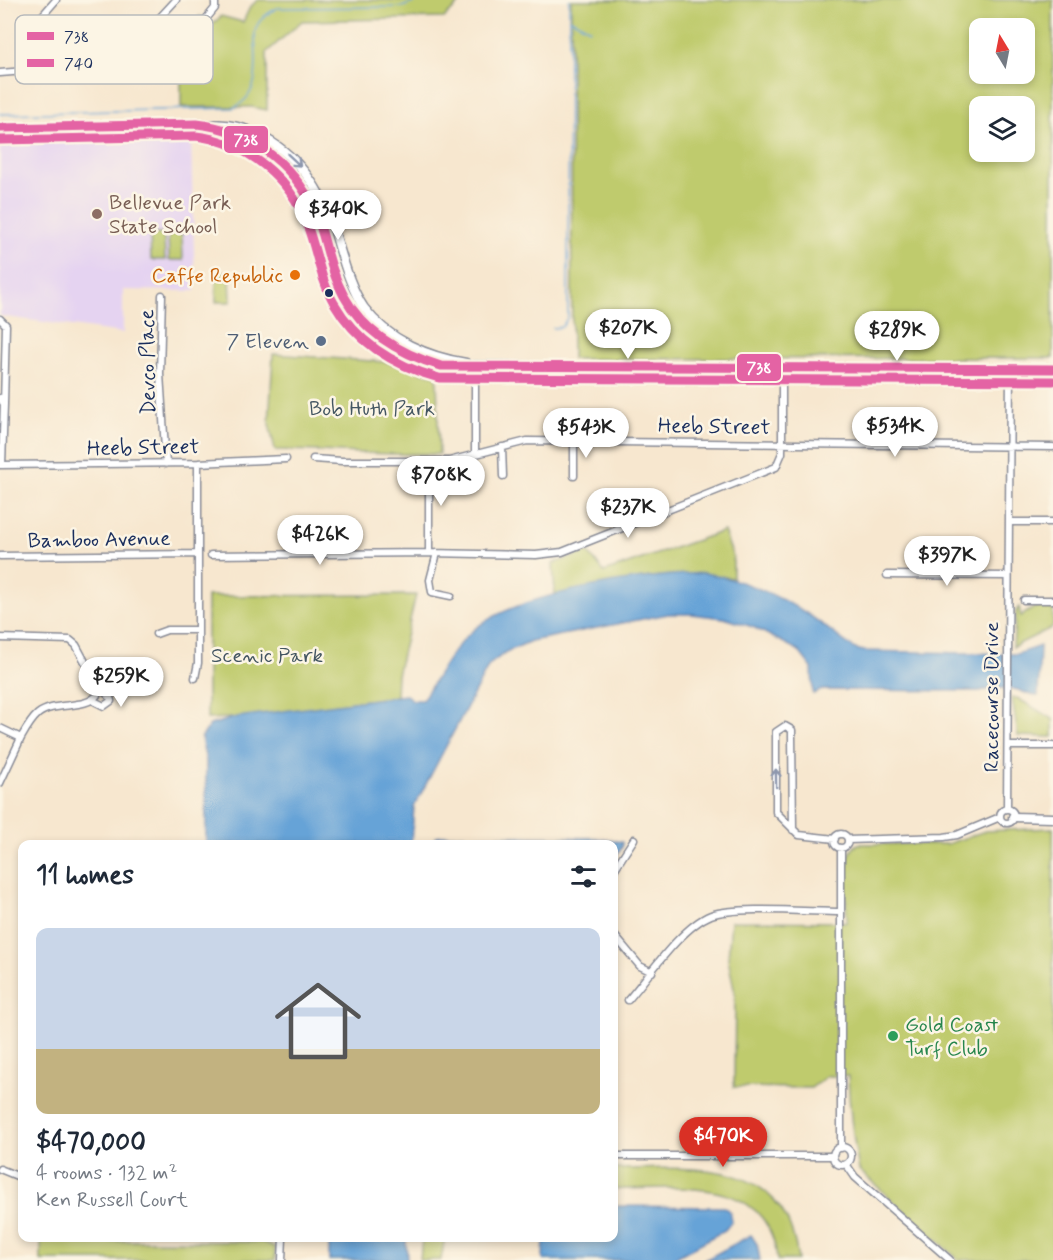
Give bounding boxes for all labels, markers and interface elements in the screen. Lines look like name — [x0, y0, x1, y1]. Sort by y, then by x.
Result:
legend — [15, 15, 213, 84]
north arrow — [969, 18, 1035, 84]
map controls — [969, 18, 1035, 162]
text: 738 — [64, 27, 89, 48]
text: 740 — [64, 54, 93, 75]
button: layers — [969, 96, 1035, 162]
line badge: 738 — [223, 125, 269, 154]
text: 738 — [233, 130, 259, 151]
one-way arrow — [287, 153, 302, 168]
place label: Bellevue Park State School — [109, 189, 231, 241]
pin: $340K — [296, 190, 380, 241]
text: $340K — [308, 196, 368, 223]
marker: Bellevue Park State School — [90, 207, 104, 221]
place label: Caffe Republic — [151, 262, 283, 290]
marker: Caffe Republic — [288, 268, 302, 282]
unlabelled marker — [323, 287, 335, 299]
street label: Devco Place — [133, 309, 163, 415]
pin: $207K — [586, 309, 670, 360]
pin: $289K — [855, 311, 939, 362]
text: $207K — [599, 315, 657, 342]
text: $289K — [868, 317, 926, 344]
place label: 7 Eleven — [226, 328, 310, 356]
marker: 7 Eleven — [314, 334, 328, 348]
line badge: 738 — [736, 353, 782, 382]
text: 738 — [746, 358, 772, 379]
park label: Bob Huth Park — [309, 395, 435, 423]
pin: $534K — [853, 407, 937, 458]
pin: $543K — [544, 408, 628, 459]
street label: Heeb Street — [658, 412, 770, 442]
text: $534K — [866, 413, 924, 440]
text: $543K — [557, 414, 615, 441]
street label: Heeb Street — [87, 433, 200, 463]
pin: $708K — [399, 456, 483, 507]
text: $708K — [411, 462, 471, 489]
pin: $237K — [586, 488, 670, 539]
text: $237K — [600, 494, 656, 521]
pin: $426K — [278, 515, 362, 566]
text: $426K — [291, 521, 349, 548]
street label: Bamboo Avenue — [27, 525, 171, 555]
pin: $397K — [905, 536, 989, 587]
text: $397K — [918, 542, 976, 569]
street label: Racecourse Drive — [978, 622, 1006, 772]
park label: Scenic Park — [211, 642, 324, 670]
pin: $259K — [79, 657, 163, 708]
text: $259K — [93, 663, 149, 690]
one-way arrow — [770, 768, 782, 788]
text: 11 homes — [36, 859, 134, 893]
icon: filters — [567, 860, 600, 893]
icon: home — [264, 967, 372, 1075]
place label: Gold Coast Turf Club — [905, 1011, 999, 1063]
marker: Gold Coast Turf Club — [886, 1029, 900, 1043]
pin: $470K — [681, 1117, 765, 1168]
text: $470K — [693, 1123, 753, 1150]
text: $470,000 — [36, 1126, 146, 1160]
text: 4 rooms · 132 m² — [36, 1160, 177, 1187]
text: Ken Russell Court — [36, 1187, 188, 1214]

